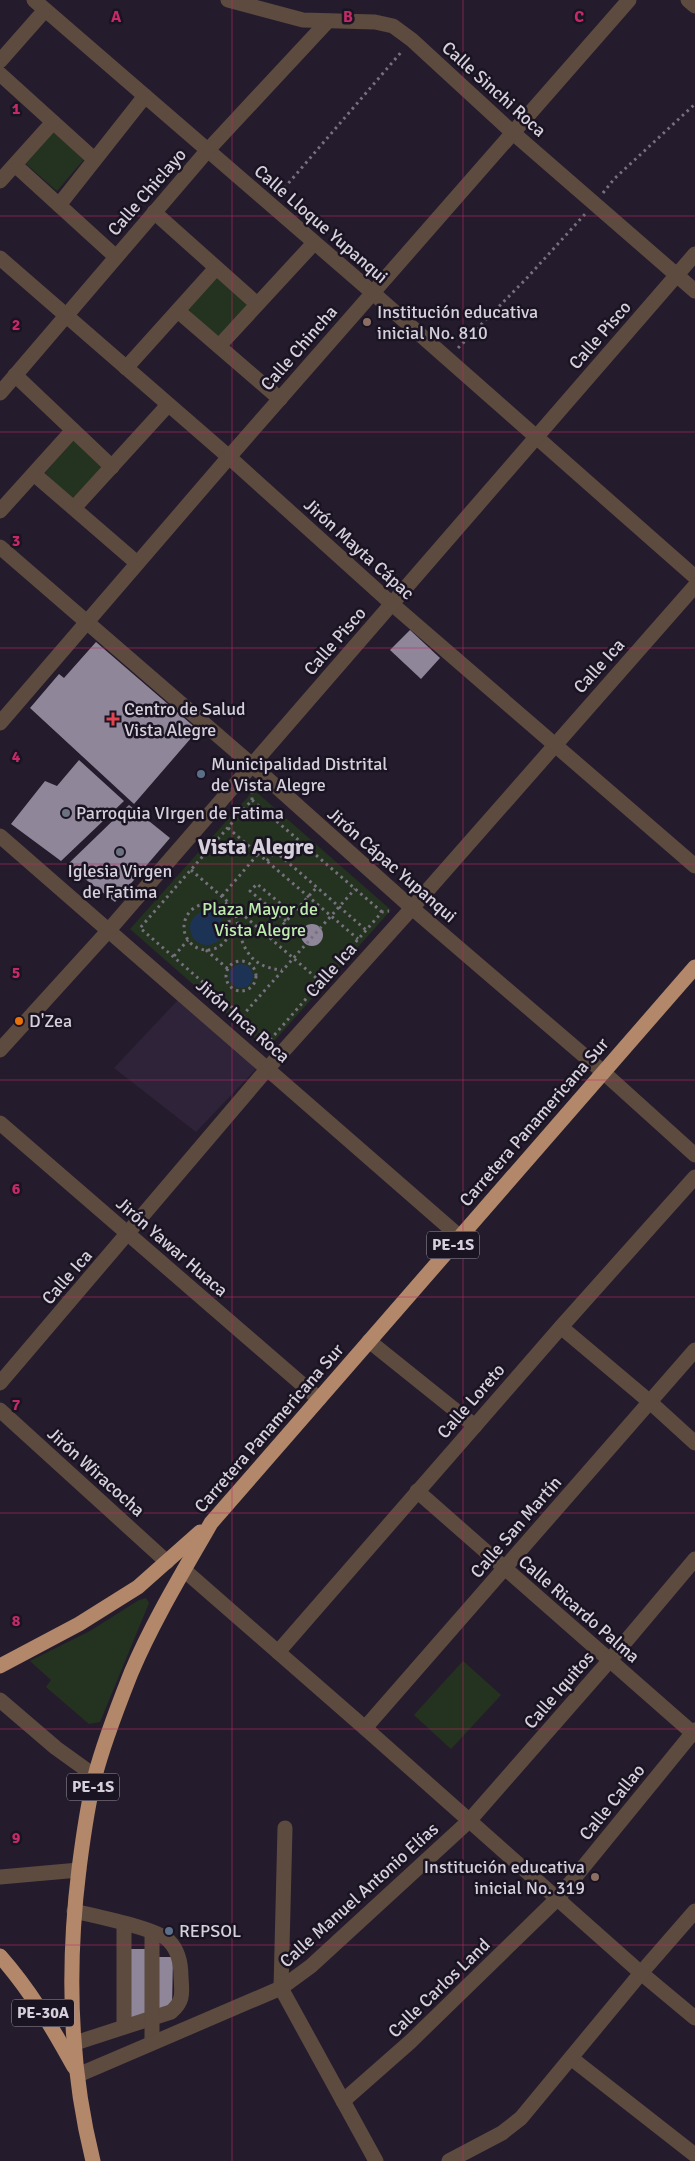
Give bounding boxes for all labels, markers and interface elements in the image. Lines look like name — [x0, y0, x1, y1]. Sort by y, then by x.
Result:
text: A — [111, 7, 122, 27]
text: B — [343, 7, 353, 27]
text: C — [574, 7, 584, 27]
street label: Calle Sinchi Roca — [437, 37, 551, 141]
text: 1 — [12, 99, 21, 119]
street label: Calle Chiclayo — [103, 144, 191, 240]
street label: Calle Lloque Yupanqui — [250, 160, 392, 288]
street label: Calle Pisco — [564, 296, 636, 374]
street label: Calle Chincha — [256, 301, 342, 395]
place label: Institución educativa inicial No. 810 — [377, 301, 538, 344]
text: 2 — [12, 315, 20, 335]
marker: Institución educativa inicial No. 810 — [361, 316, 373, 328]
street label: Jirón Mayta Cápac — [299, 494, 419, 604]
text: 3 — [12, 531, 20, 551]
street label: Calle Pisco — [299, 602, 371, 680]
street label: Calle Ica — [569, 634, 629, 698]
place label: Centro de Salud Vista Alegre — [124, 698, 246, 741]
marker: Centro de Salud Vista Alegre — [106, 712, 120, 726]
text: 4 — [12, 747, 21, 767]
place label: Municipalidad Distrital de Vista Alegre — [211, 753, 388, 796]
marker: Municipalidad Distrital de Vista Alegre — [195, 768, 207, 780]
place label: Parroquia VIrgen de Fatima — [76, 802, 284, 824]
street label: Jirón Cápac Yupanqui — [323, 803, 461, 927]
marker: Parroquia VIrgen de Fatima — [60, 807, 72, 819]
district label: Vista Alegre — [198, 833, 314, 860]
marker: Iglesia Virgen de Fatima — [114, 846, 126, 858]
place label: Iglesia Virgen de Fatima — [68, 860, 172, 903]
park label: Plaza Mayor de Vista Alegre — [202, 898, 318, 941]
street label: Calle Ica — [301, 938, 361, 1002]
text: 5 — [12, 963, 20, 983]
street label: Jirón Inca Roca — [192, 974, 294, 1068]
place label: D'Zea — [29, 1010, 72, 1032]
marker: D'Zea — [13, 1015, 25, 1027]
street label: Carretera Panamericana Sur — [455, 1033, 614, 1211]
text: 6 — [12, 1179, 21, 1199]
street label: Jirón Yawar Huaca — [112, 1193, 232, 1301]
road number: PE-1S — [427, 1232, 479, 1258]
street label: Calle Ica — [37, 1245, 97, 1309]
street label: Carretera Panamericana Sur — [190, 1339, 349, 1517]
street label: Calle Loreto — [432, 1359, 510, 1443]
text: 7 — [12, 1395, 21, 1415]
street label: Jirón Wiracocha — [43, 1423, 149, 1521]
street label: Calle San Martín — [466, 1472, 566, 1582]
street label: Calle Ricardo Palma — [514, 1550, 644, 1668]
text: 8 — [12, 1611, 21, 1631]
street label: Calle Iquitos — [519, 1647, 599, 1733]
street label: Calle Callao — [575, 1759, 649, 1845]
road number: PE-1S — [67, 1774, 119, 1800]
street label: Calle Manuel Antonio Elías — [275, 1818, 443, 1972]
text: 9 — [12, 1828, 21, 1848]
place label: Institución educativa inicial No. 319 — [424, 1856, 585, 1899]
marker: Institución educativa inicial No. 319 — [589, 1871, 601, 1883]
place label: REPSOL — [179, 1920, 241, 1942]
marker: REPSOL — [163, 1925, 175, 1937]
street label: Calle Carlos Land — [383, 1934, 495, 2042]
road number: PE-30A — [12, 2000, 74, 2026]

